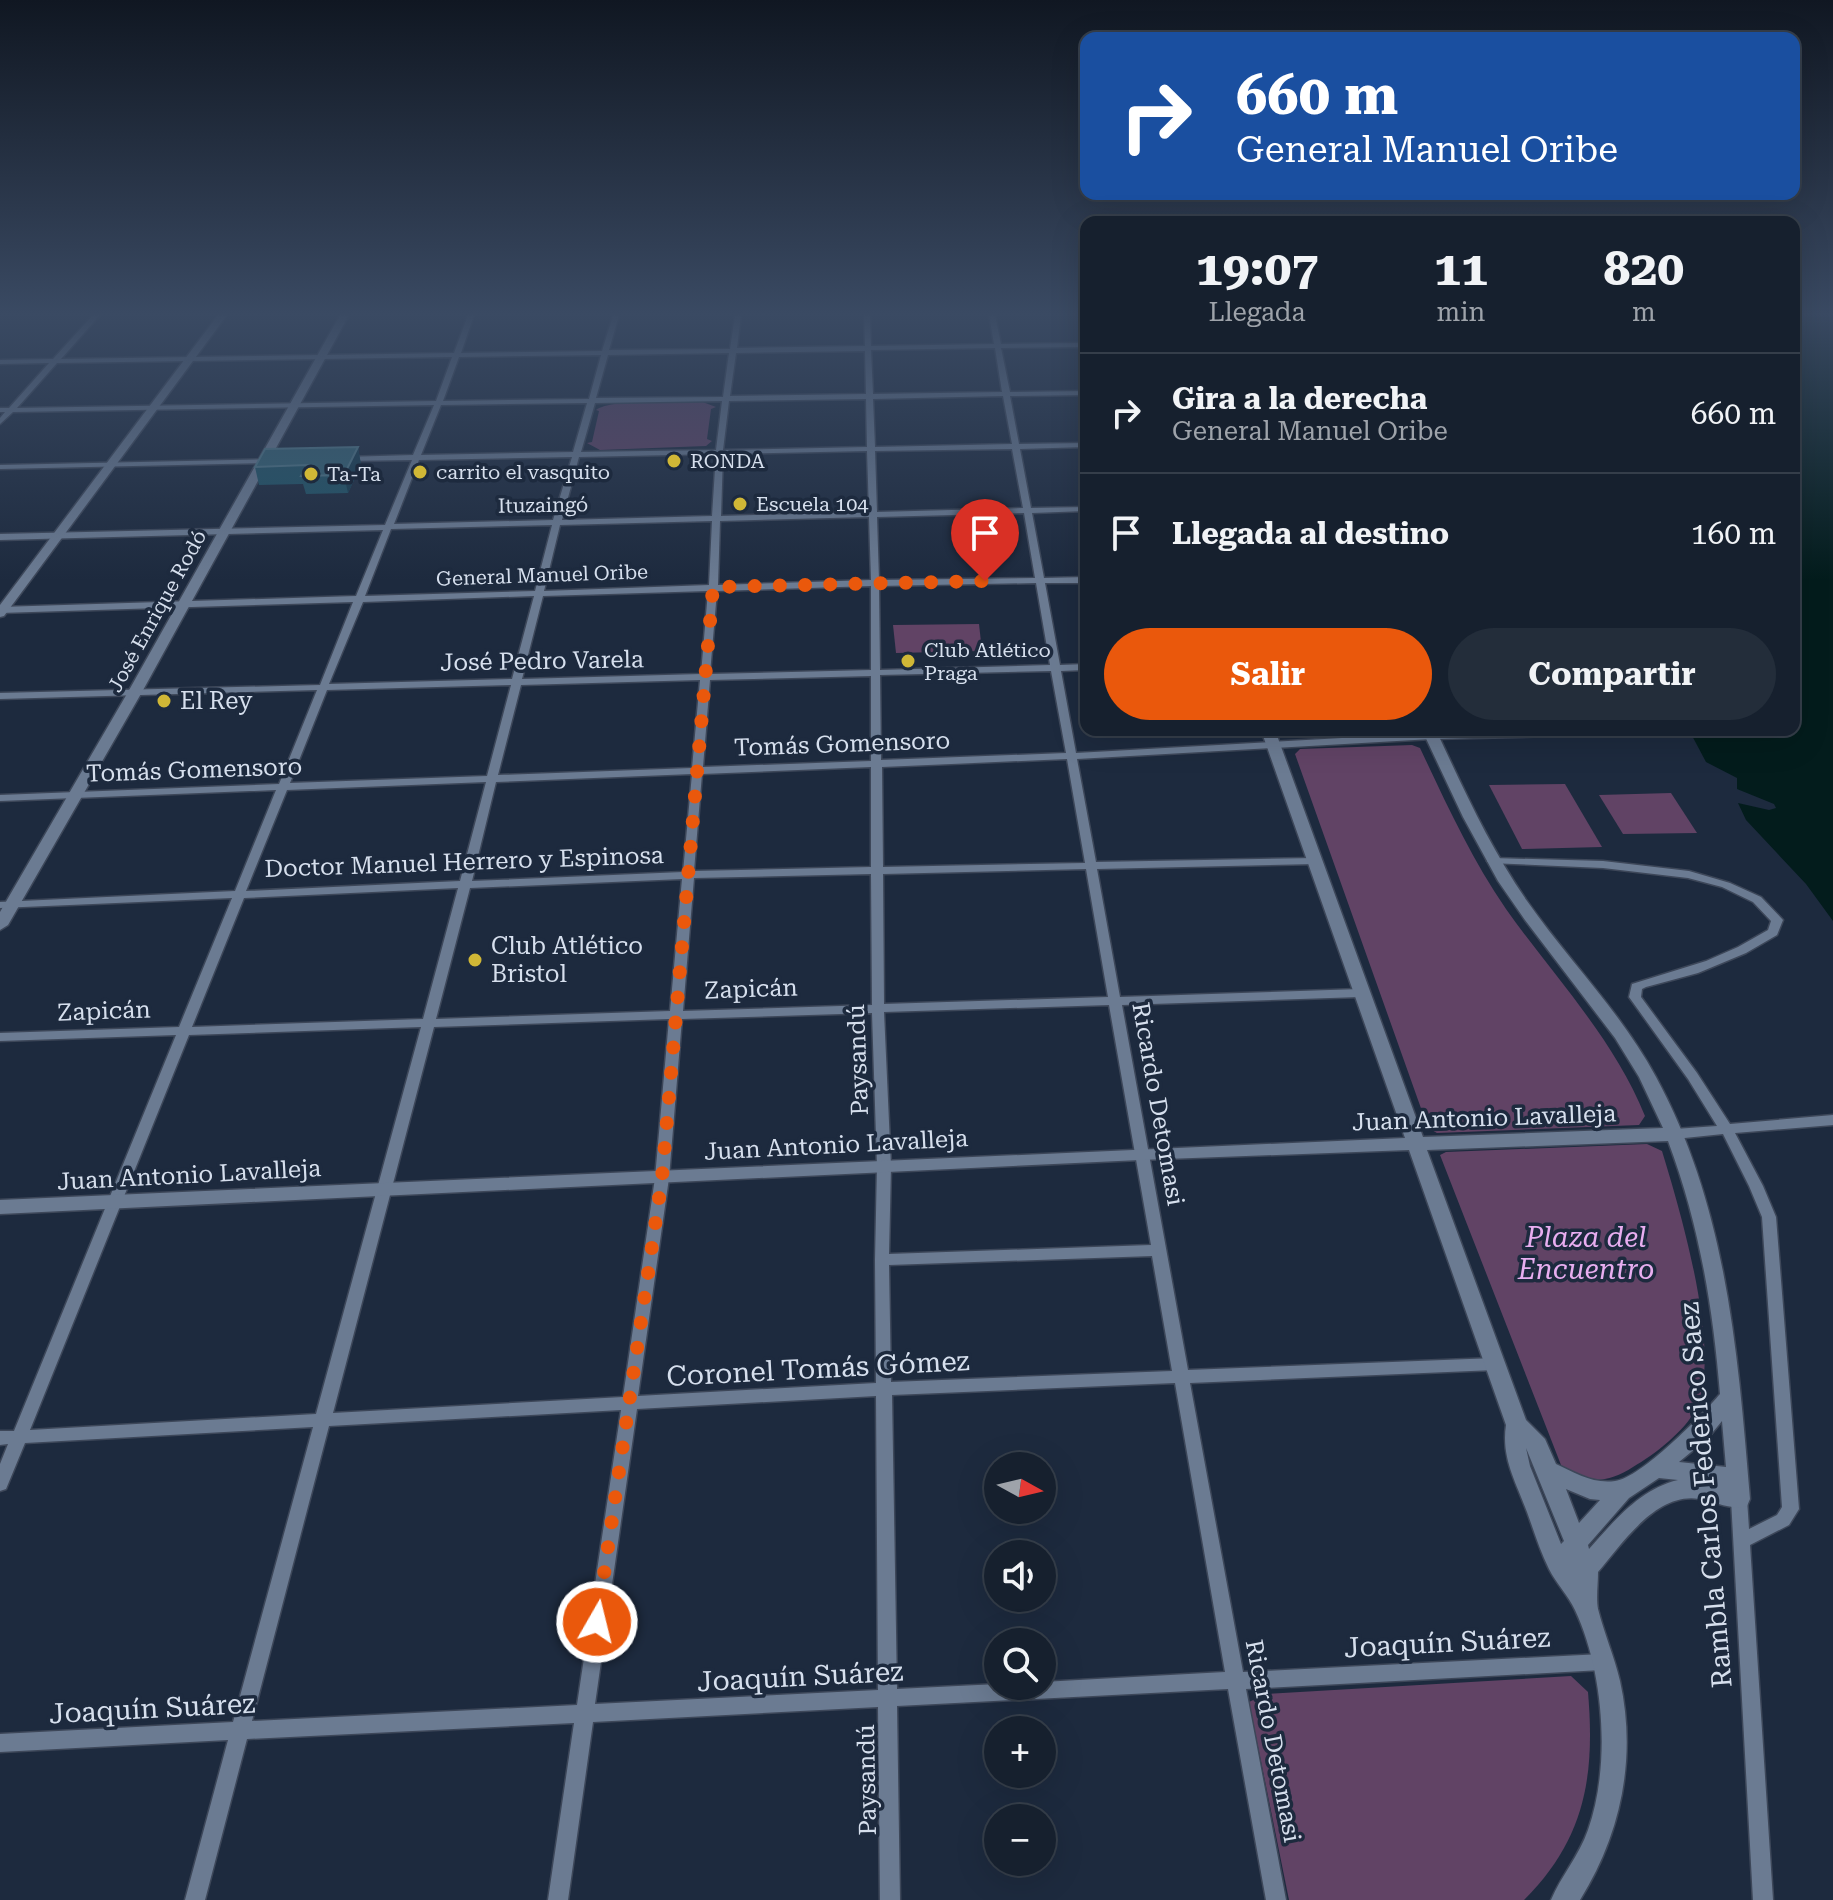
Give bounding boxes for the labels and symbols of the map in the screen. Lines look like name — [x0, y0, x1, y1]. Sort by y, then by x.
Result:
place label: RONDA — [690, 449, 765, 473]
marker: RONDA — [665, 452, 683, 470]
place label: carrito el vasquito — [436, 460, 610, 484]
place label: Ta-Ta — [327, 462, 381, 486]
marker: carrito el vasquito — [411, 463, 429, 481]
marker: Ta-Ta — [302, 465, 320, 483]
street label: Ituzaingó — [498, 492, 588, 518]
place label: Escuela 104 — [756, 492, 869, 516]
marker: Escuela 104 — [731, 495, 749, 513]
pin — [951, 499, 1019, 581]
street label: José Enrique Rodó — [103, 526, 211, 696]
street label: General Manuel Oribe — [436, 559, 648, 591]
place label: Club Atlético Praga — [924, 638, 1051, 685]
street label: José Pedro Varela — [440, 645, 644, 677]
marker: Club Atlético Praga — [899, 652, 917, 670]
place label: El Rey — [180, 687, 253, 715]
marker: El Rey — [155, 692, 173, 710]
street label: Tomás Gomensoro — [733, 726, 951, 762]
street label: Tomás Gomensoro — [85, 752, 303, 788]
street label: Doctor Manuel Herrero y Espinosa — [264, 841, 664, 883]
place label: Club Atlético Bristol — [491, 932, 643, 988]
marker: Club Atlético Bristol — [466, 951, 484, 969]
street label: Zapicán — [704, 973, 798, 1005]
street label: Zapicán — [57, 995, 151, 1027]
street label: Ricardo Detomasi — [1126, 1000, 1190, 1208]
street label: Paysandú — [842, 1004, 874, 1116]
street label: Juan Antonio Lavalleja — [1351, 1099, 1617, 1137]
street label: Juan Antonio Lavalleja — [703, 1124, 969, 1166]
street label: Juan Antonio Lavalleja — [56, 1154, 322, 1196]
park label: Plaza del Encuentro — [1517, 1221, 1654, 1286]
street label: Rambla Carlos Federico Saez — [1672, 1301, 1739, 1689]
street label: Coronel Tomás Gómez — [666, 1344, 970, 1393]
north arrow — [984, 1452, 1056, 1524]
position arrow — [555, 1580, 639, 1664]
street label: Joaquín Suárez — [1343, 1621, 1551, 1664]
street label: Ricardo Detomasi — [1240, 1637, 1306, 1845]
street label: Joaquín Suárez — [696, 1655, 904, 1698]
street label: Joaquín Suárez — [48, 1687, 256, 1730]
street label: Paysandú — [852, 1724, 882, 1836]

